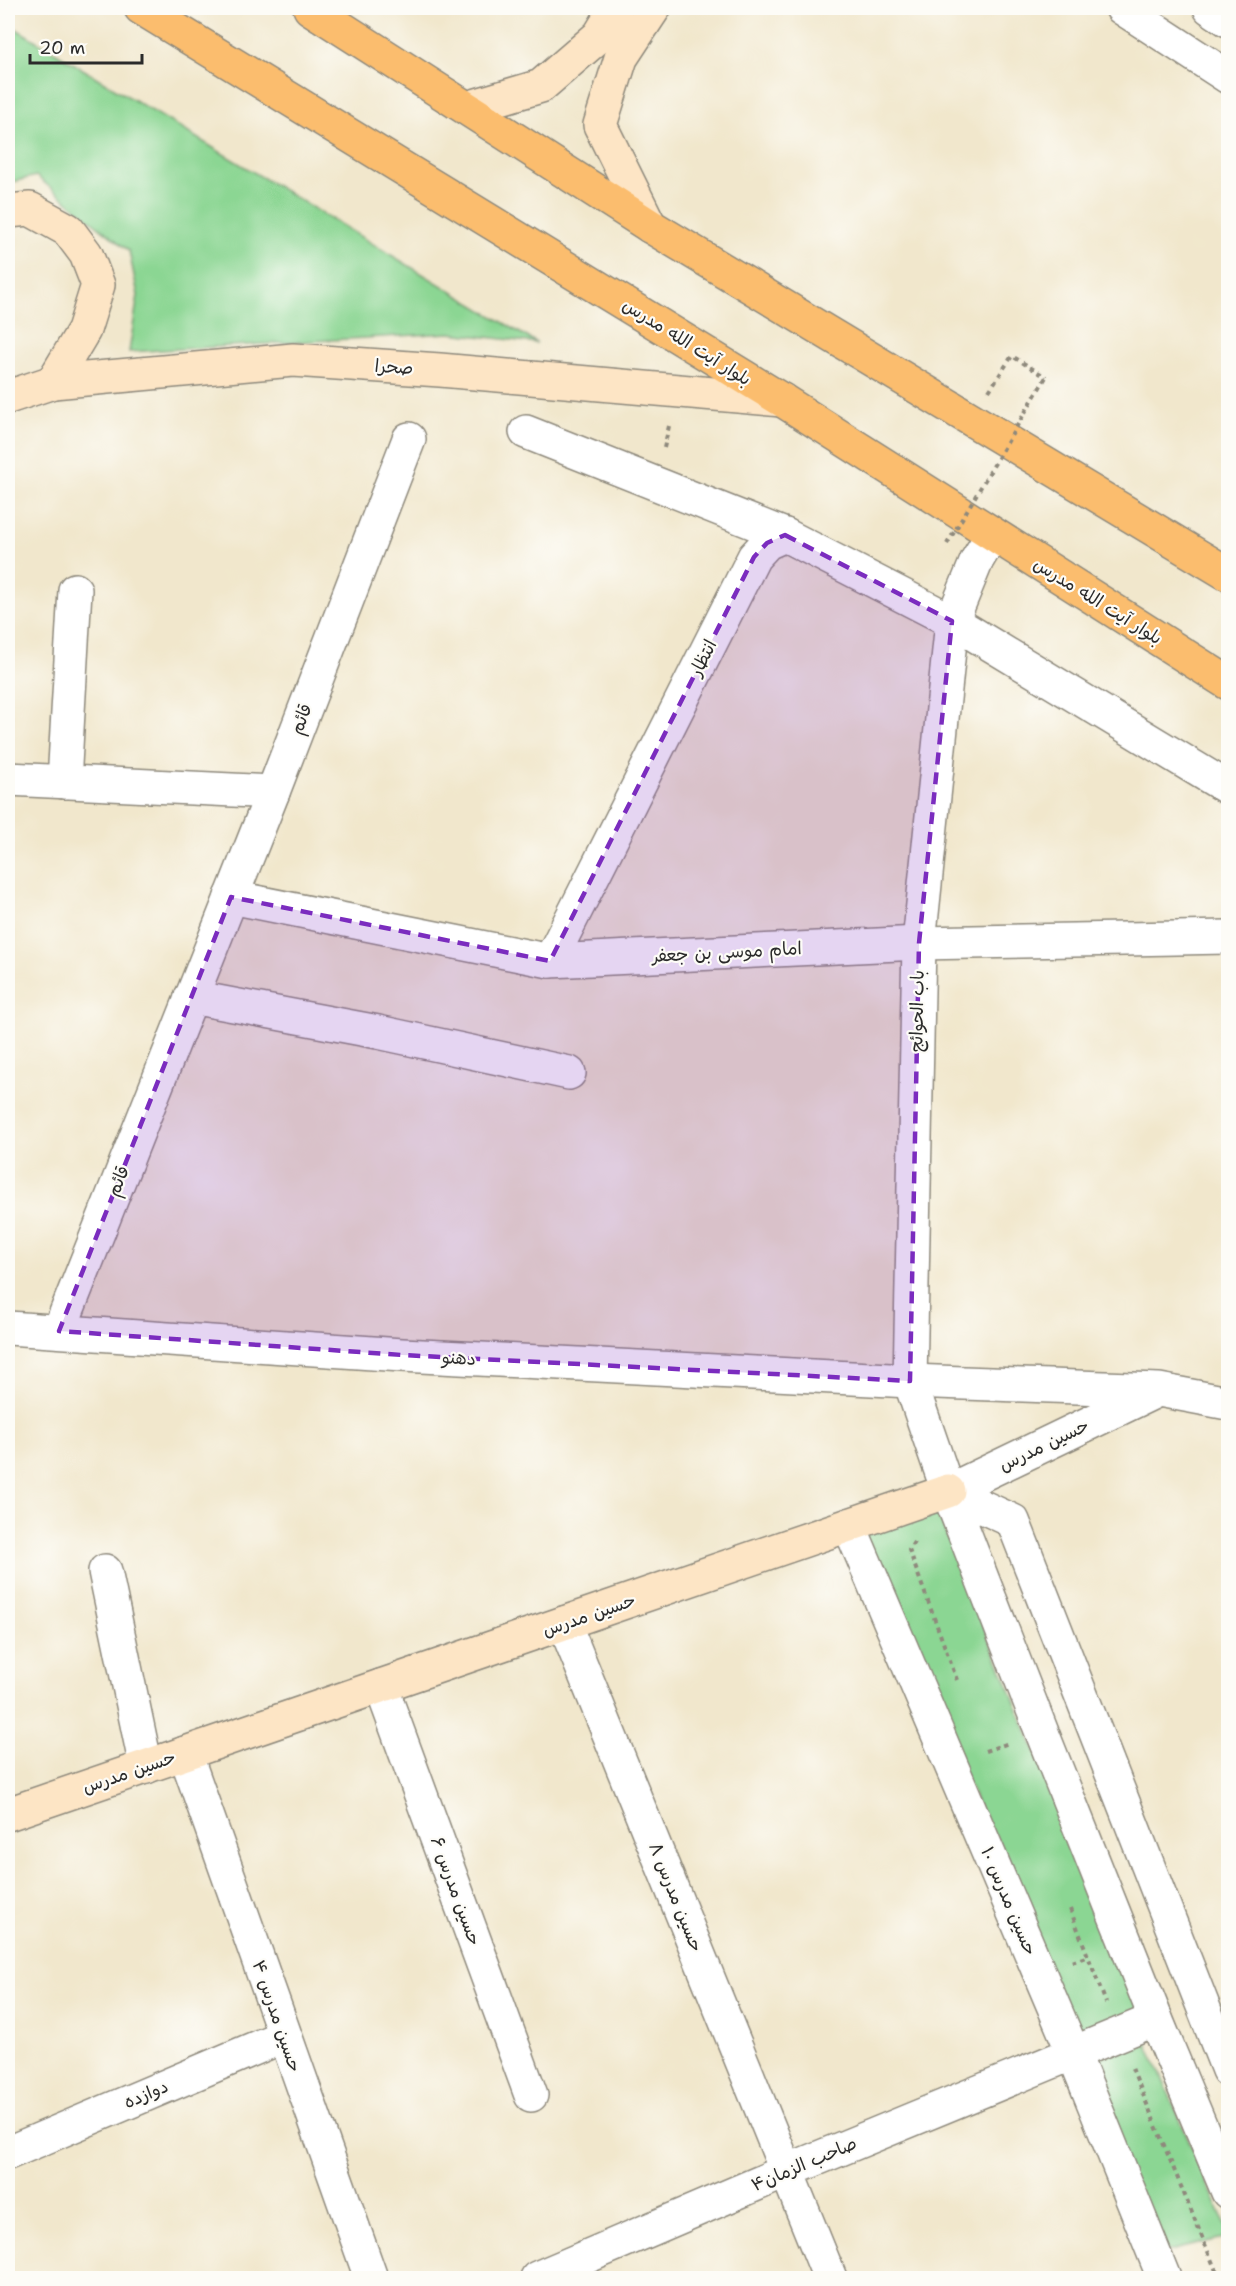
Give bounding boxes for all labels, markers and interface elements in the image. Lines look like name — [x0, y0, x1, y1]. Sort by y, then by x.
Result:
scale bar — [30, 27, 142, 65]
text: 20 m — [39, 36, 85, 60]
street label: بلوار آیت الله مدرس — [618, 293, 756, 391]
street label: صحرا — [374, 354, 414, 380]
street label: بلوار آیت الله مدرس — [1029, 552, 1167, 650]
street label: انتظار — [683, 635, 722, 682]
street label: قائم — [284, 700, 320, 739]
street label: امام موسی بن جعفر — [649, 936, 803, 970]
street label: باب الحوائج — [904, 970, 930, 1052]
street label: قائم — [101, 1162, 137, 1201]
street label: دهنو — [440, 1345, 477, 1371]
street label: حسین مدرس — [995, 1413, 1093, 1477]
street label: حسین مدرس — [539, 1588, 639, 1642]
street label: حسین مدرس — [79, 1745, 179, 1799]
street label: حسین مدرس ۶ — [425, 1833, 487, 1949]
street label: حسین مدرس ۸ — [643, 1839, 709, 1955]
street label: حسین مدرس ۱۰ — [975, 1843, 1043, 1959]
street label: حسین مدرس ۴ — [247, 1957, 307, 2075]
street label: دوازده — [120, 2074, 172, 2114]
street label: صاحب الزمان۴ — [748, 2131, 860, 2197]

